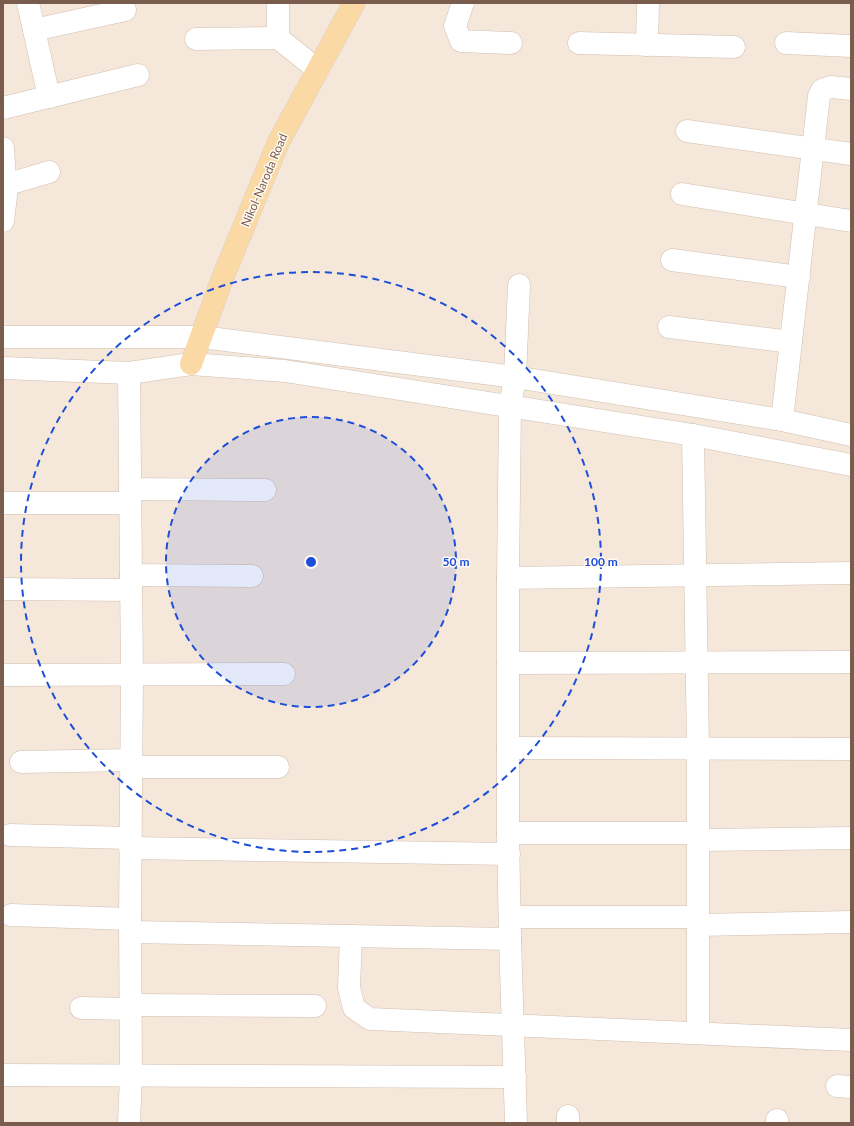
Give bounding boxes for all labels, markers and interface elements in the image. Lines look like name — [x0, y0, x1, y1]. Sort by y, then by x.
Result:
street label: Nikol-Naroda Road — [238, 131, 290, 229]
text: 50 m — [443, 554, 469, 569]
text: 100 m — [584, 554, 618, 569]
centre of rings — [304, 555, 318, 569]

